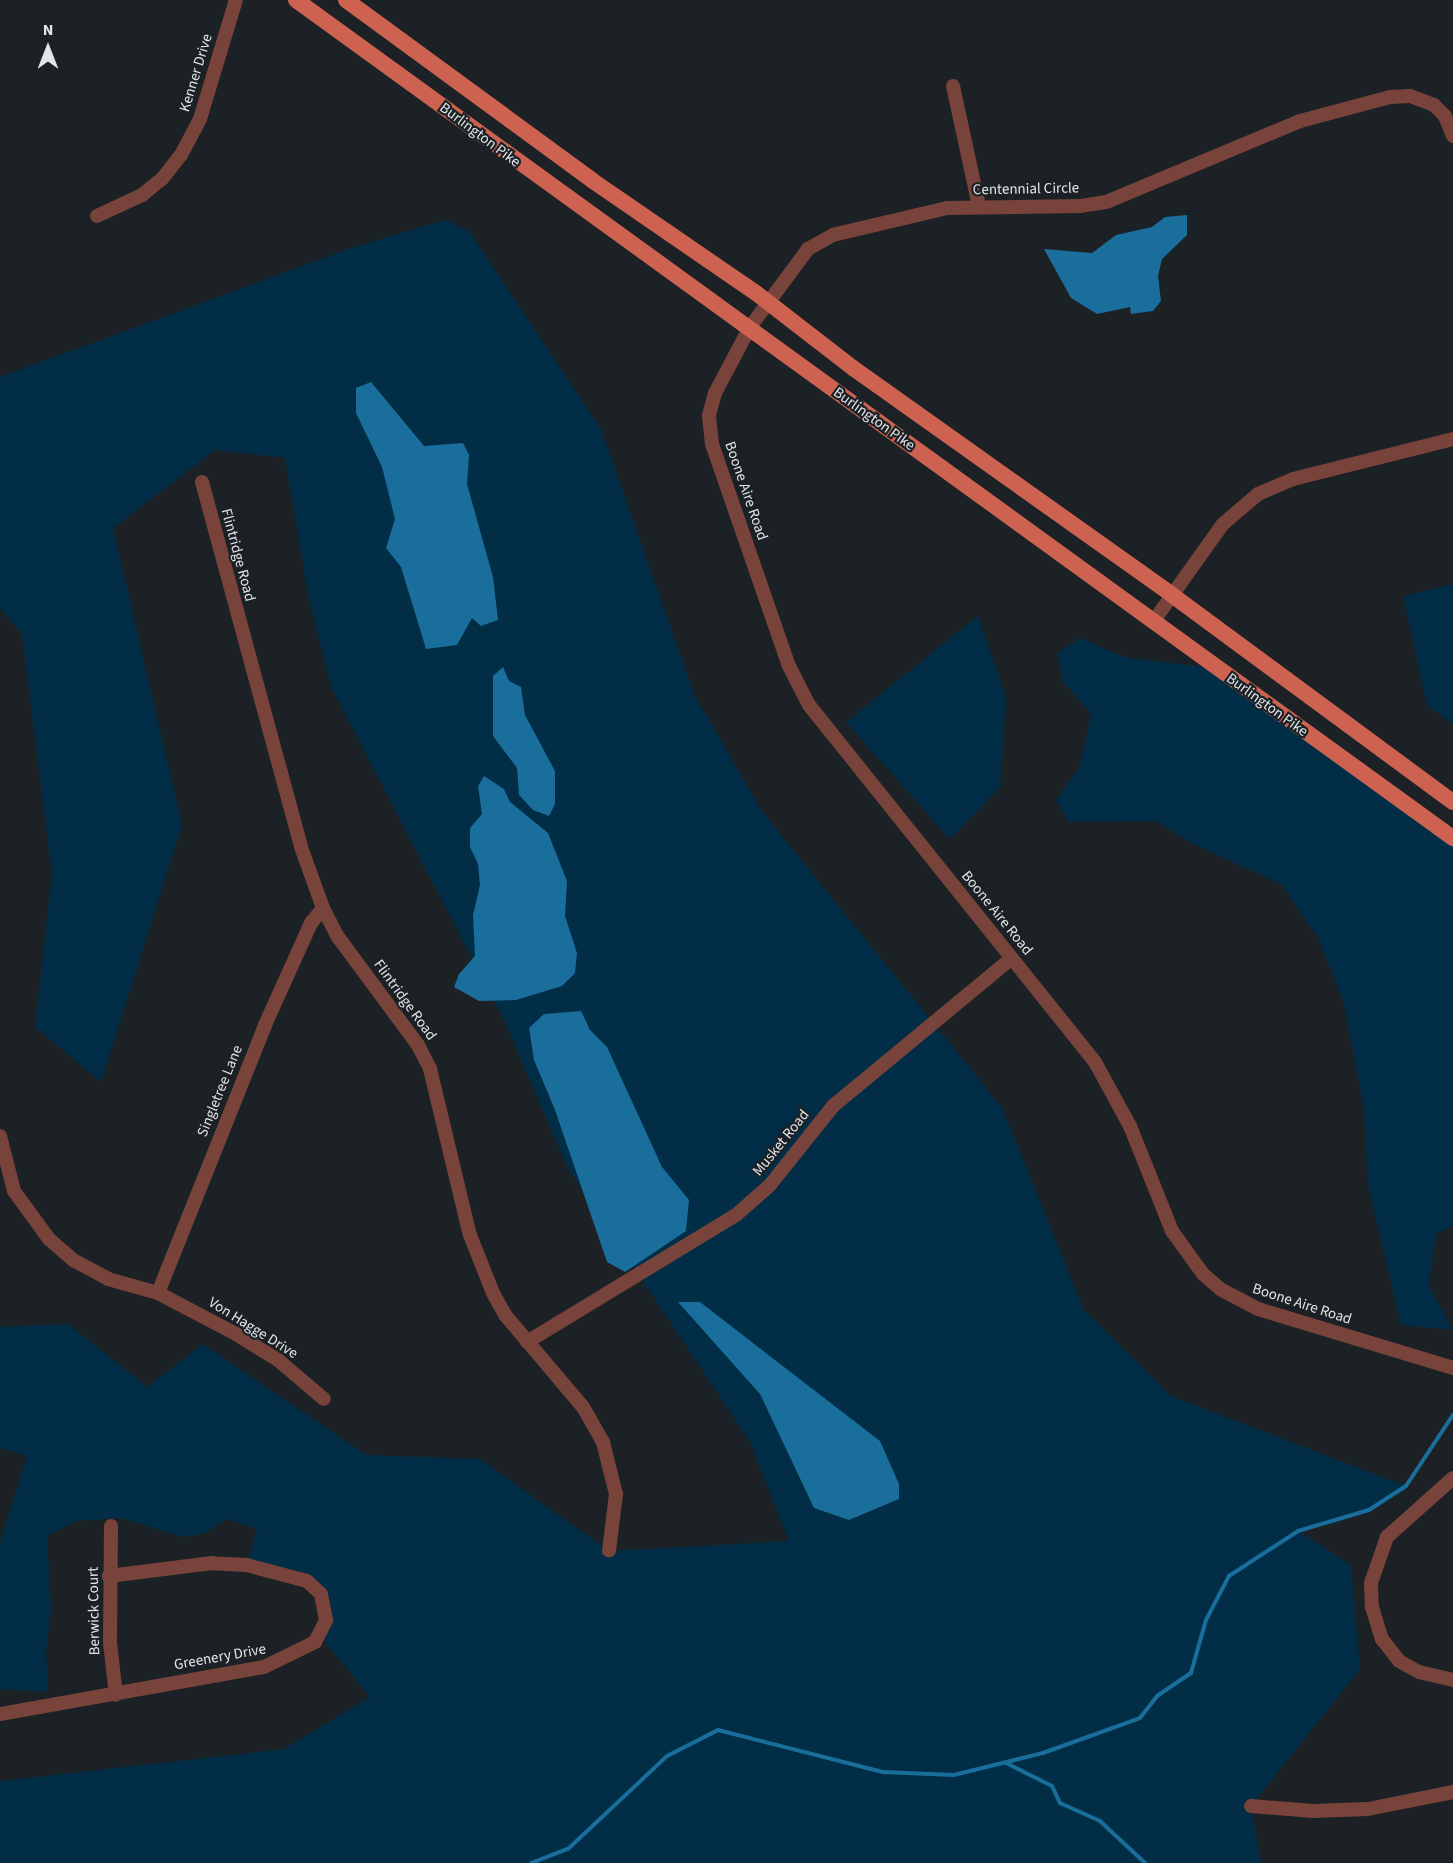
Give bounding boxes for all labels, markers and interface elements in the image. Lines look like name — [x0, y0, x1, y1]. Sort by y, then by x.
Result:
north arrow — [18, 18, 78, 78]
text: N — [43, 19, 53, 41]
street label: Kenner Drive — [176, 32, 216, 114]
street label: Burlington Pike — [436, 99, 524, 171]
street label: Centennial Circle — [973, 179, 1079, 199]
street label: Burlington Pike — [830, 383, 918, 455]
street label: Boone Aire Road — [721, 439, 771, 543]
street label: Flintridge Road — [217, 507, 259, 603]
street label: Burlington Pike — [1223, 669, 1311, 741]
street label: Boone Aire Road — [958, 867, 1036, 959]
street label: Flintridge Road — [370, 956, 440, 1044]
street label: Singletree Lane — [193, 1043, 247, 1139]
street label: Musket Road — [749, 1106, 813, 1180]
street label: Boone Aire Road — [1250, 1279, 1354, 1329]
street label: Von Hagge Drive — [205, 1293, 301, 1363]
street label: Berwick Court — [84, 1567, 104, 1655]
street label: Greenery Drive — [173, 1640, 267, 1674]

